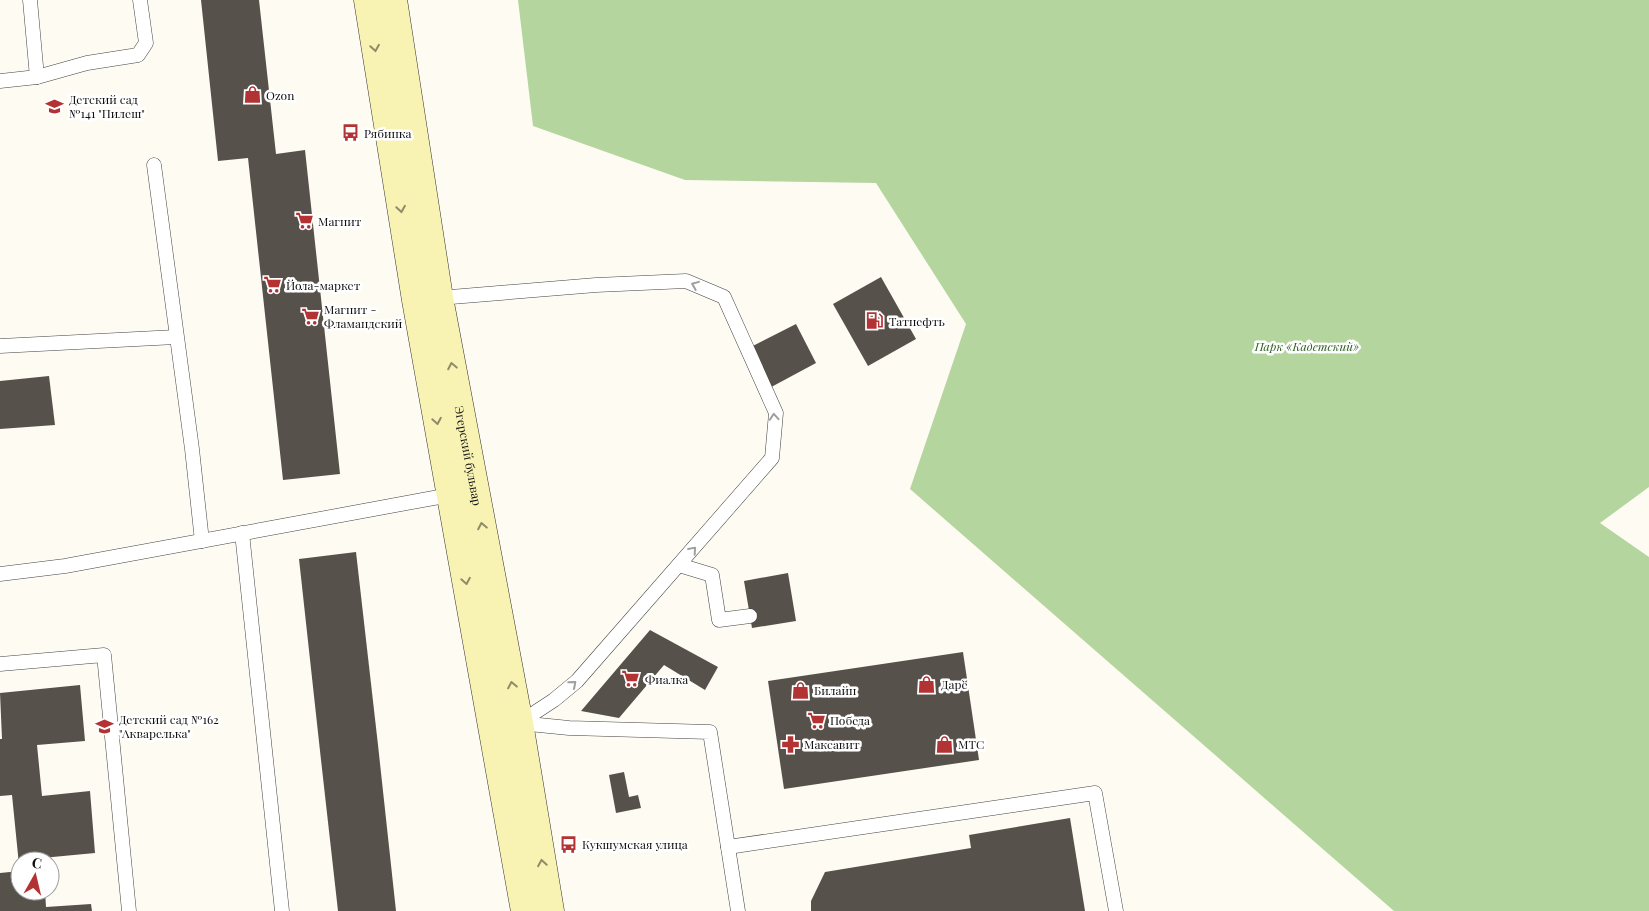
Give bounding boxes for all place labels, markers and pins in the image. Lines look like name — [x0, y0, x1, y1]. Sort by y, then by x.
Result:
shop icon: Ozon — [242, 85, 262, 105]
place label: Ozon — [266, 87, 294, 103]
place label: Детский сад №141 "Пилеш" — [69, 91, 145, 121]
school or university icon: Детский сад №141 "Пилеш" — [45, 96, 65, 116]
bus stop icon: Рябинка — [340, 123, 360, 143]
place label: Рябинка — [364, 125, 412, 141]
supermarket icon: Магнит — [294, 211, 314, 231]
place label: Магнит — [318, 213, 362, 229]
supermarket icon: Йола-маркет — [262, 275, 282, 295]
place label: Йола-маркет — [286, 277, 361, 293]
place label: Магнит - Фламандский — [324, 301, 403, 331]
supermarket icon: Магнит - Фламандский — [300, 306, 320, 326]
fuel station icon: Татнефть — [865, 311, 885, 331]
place label: Татнефть — [889, 313, 945, 329]
supermarket icon: Фиалка — [621, 669, 641, 689]
place label: Фиалка — [645, 671, 688, 687]
shop icon: Дарё — [917, 674, 937, 694]
place label: Дарё — [941, 676, 968, 692]
shop icon: Билайн — [790, 680, 810, 700]
place label: Билайн — [814, 682, 856, 698]
supermarket icon: Победа — [806, 710, 826, 730]
place label: Детский сад №162 "Акварелька" — [119, 711, 219, 741]
place label: Победа — [830, 712, 870, 728]
school or university icon: Детский сад №162 "Акварелька" — [95, 716, 115, 736]
pharmacy icon: Максавит — [780, 734, 800, 754]
shop icon: МТС — [934, 734, 954, 754]
place label: Максавит — [804, 736, 860, 752]
place label: МТС — [958, 736, 984, 752]
bus stop icon: Кукшумская улица — [558, 834, 578, 854]
place label: Кукшумская улица — [582, 836, 688, 852]

